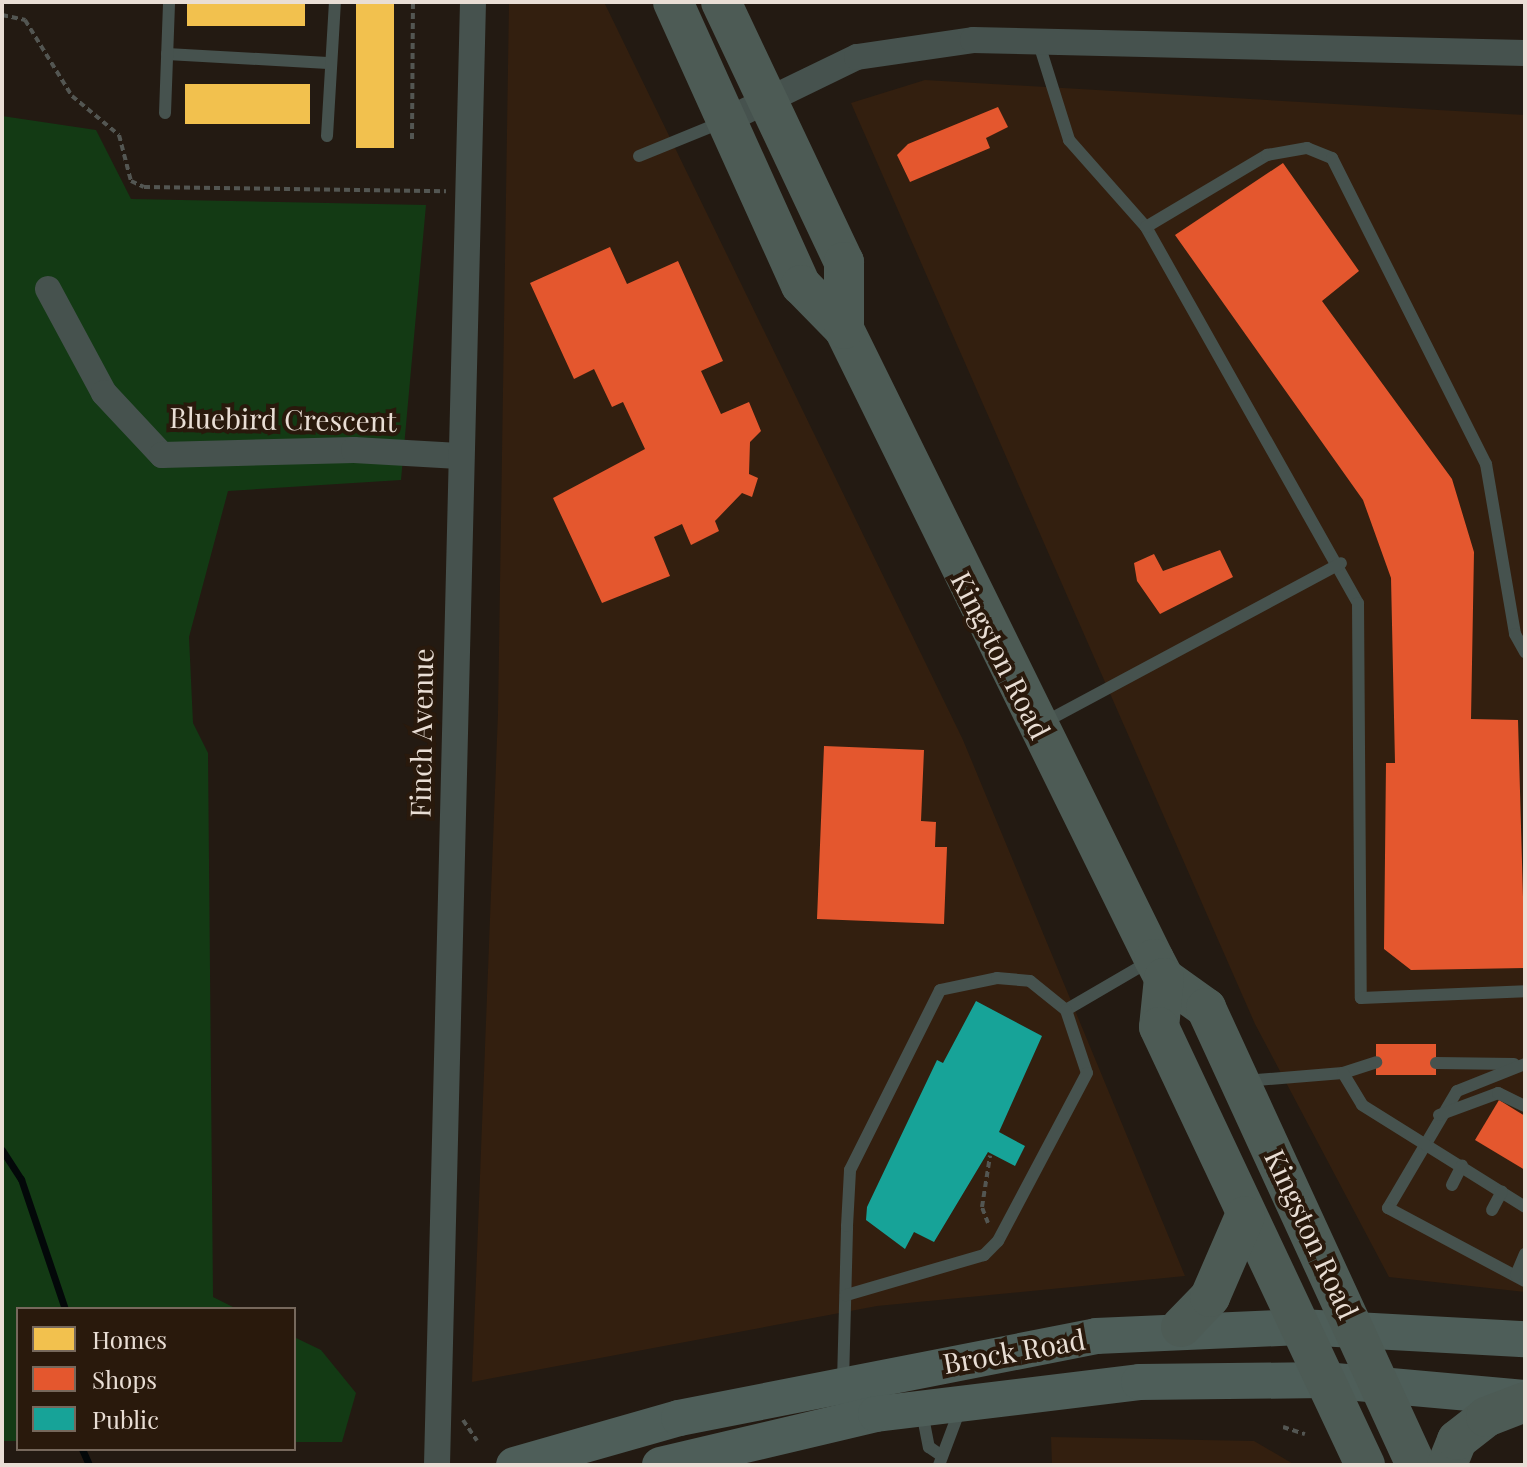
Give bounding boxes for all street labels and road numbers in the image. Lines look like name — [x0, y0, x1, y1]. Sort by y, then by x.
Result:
street label: Bluebird Crescent — [169, 400, 397, 438]
street label: Kingston Road — [945, 566, 1057, 744]
street label: Finch Avenue — [403, 648, 439, 818]
street label: Kingston Road — [1258, 1144, 1366, 1324]
street label: Brock Road — [940, 1322, 1088, 1380]

